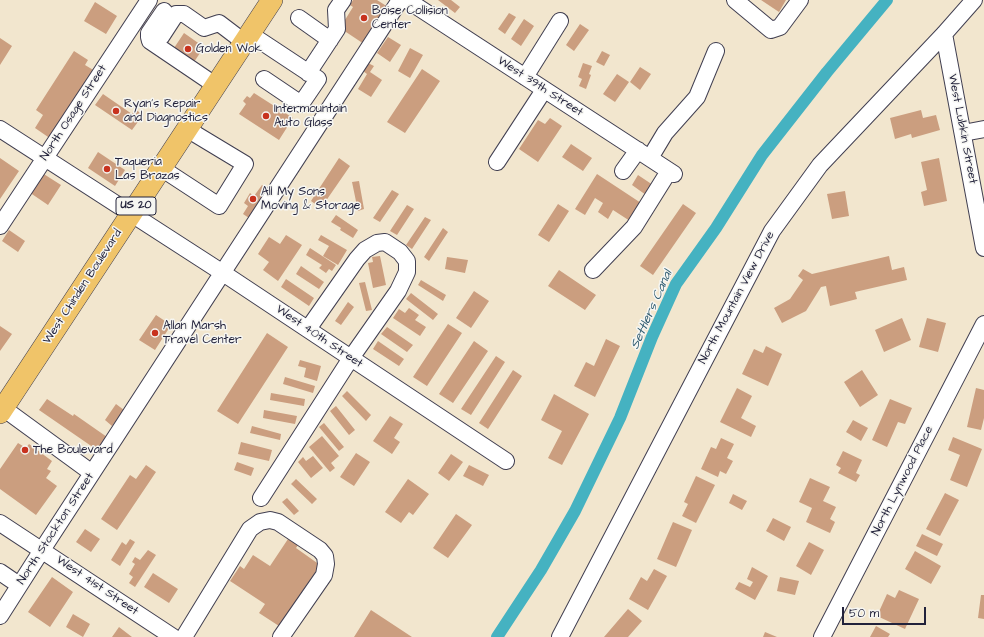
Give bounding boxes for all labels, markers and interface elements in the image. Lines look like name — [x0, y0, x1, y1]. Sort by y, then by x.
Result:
place label: Boise Collision Center — [372, 4, 448, 32]
marker: Boise Collision Center — [359, 13, 369, 23]
place label: Golden Wok — [196, 42, 262, 56]
marker: Golden Wok — [183, 44, 193, 54]
street label: West 39th Street — [495, 54, 585, 120]
street label: North Osage Street — [38, 62, 110, 164]
street label: West Lubkin Street — [944, 73, 980, 185]
place label: Ryan's Repair and Diagnostics — [124, 97, 208, 125]
place label: Intermountain Auto Glass — [274, 102, 347, 130]
marker: Ryan's Repair and Diagnostics — [111, 106, 121, 116]
marker: Intermountain Auto Glass — [261, 111, 271, 121]
place label: Taqueria Las Brazas — [115, 155, 180, 183]
marker: Taqueria Las Brazas — [102, 164, 112, 174]
place label: All My Sons Moving & Storage — [261, 185, 360, 213]
marker: All My Sons Moving & Storage — [248, 194, 258, 204]
road number: US 20 — [116, 197, 156, 215]
street label: West Chinden Boulevard — [40, 227, 126, 347]
street label: North Mountain View Drive — [696, 229, 778, 367]
water label: Settlers Canal — [628, 268, 676, 352]
street label: West 40th Street — [273, 303, 365, 371]
place label: Allan Marsh Travel Center — [163, 319, 242, 347]
marker: Allan Marsh Travel Center — [150, 328, 160, 338]
street label: North Lynwood Place — [869, 424, 937, 538]
place label: The Boulevard — [33, 443, 113, 457]
marker: The Boulevard — [20, 445, 30, 455]
street label: North Stockton Street — [15, 470, 97, 588]
street label: West 41st Street — [53, 553, 141, 619]
scale bar — [844, 599, 928, 625]
text: 50 m — [849, 605, 879, 622]

